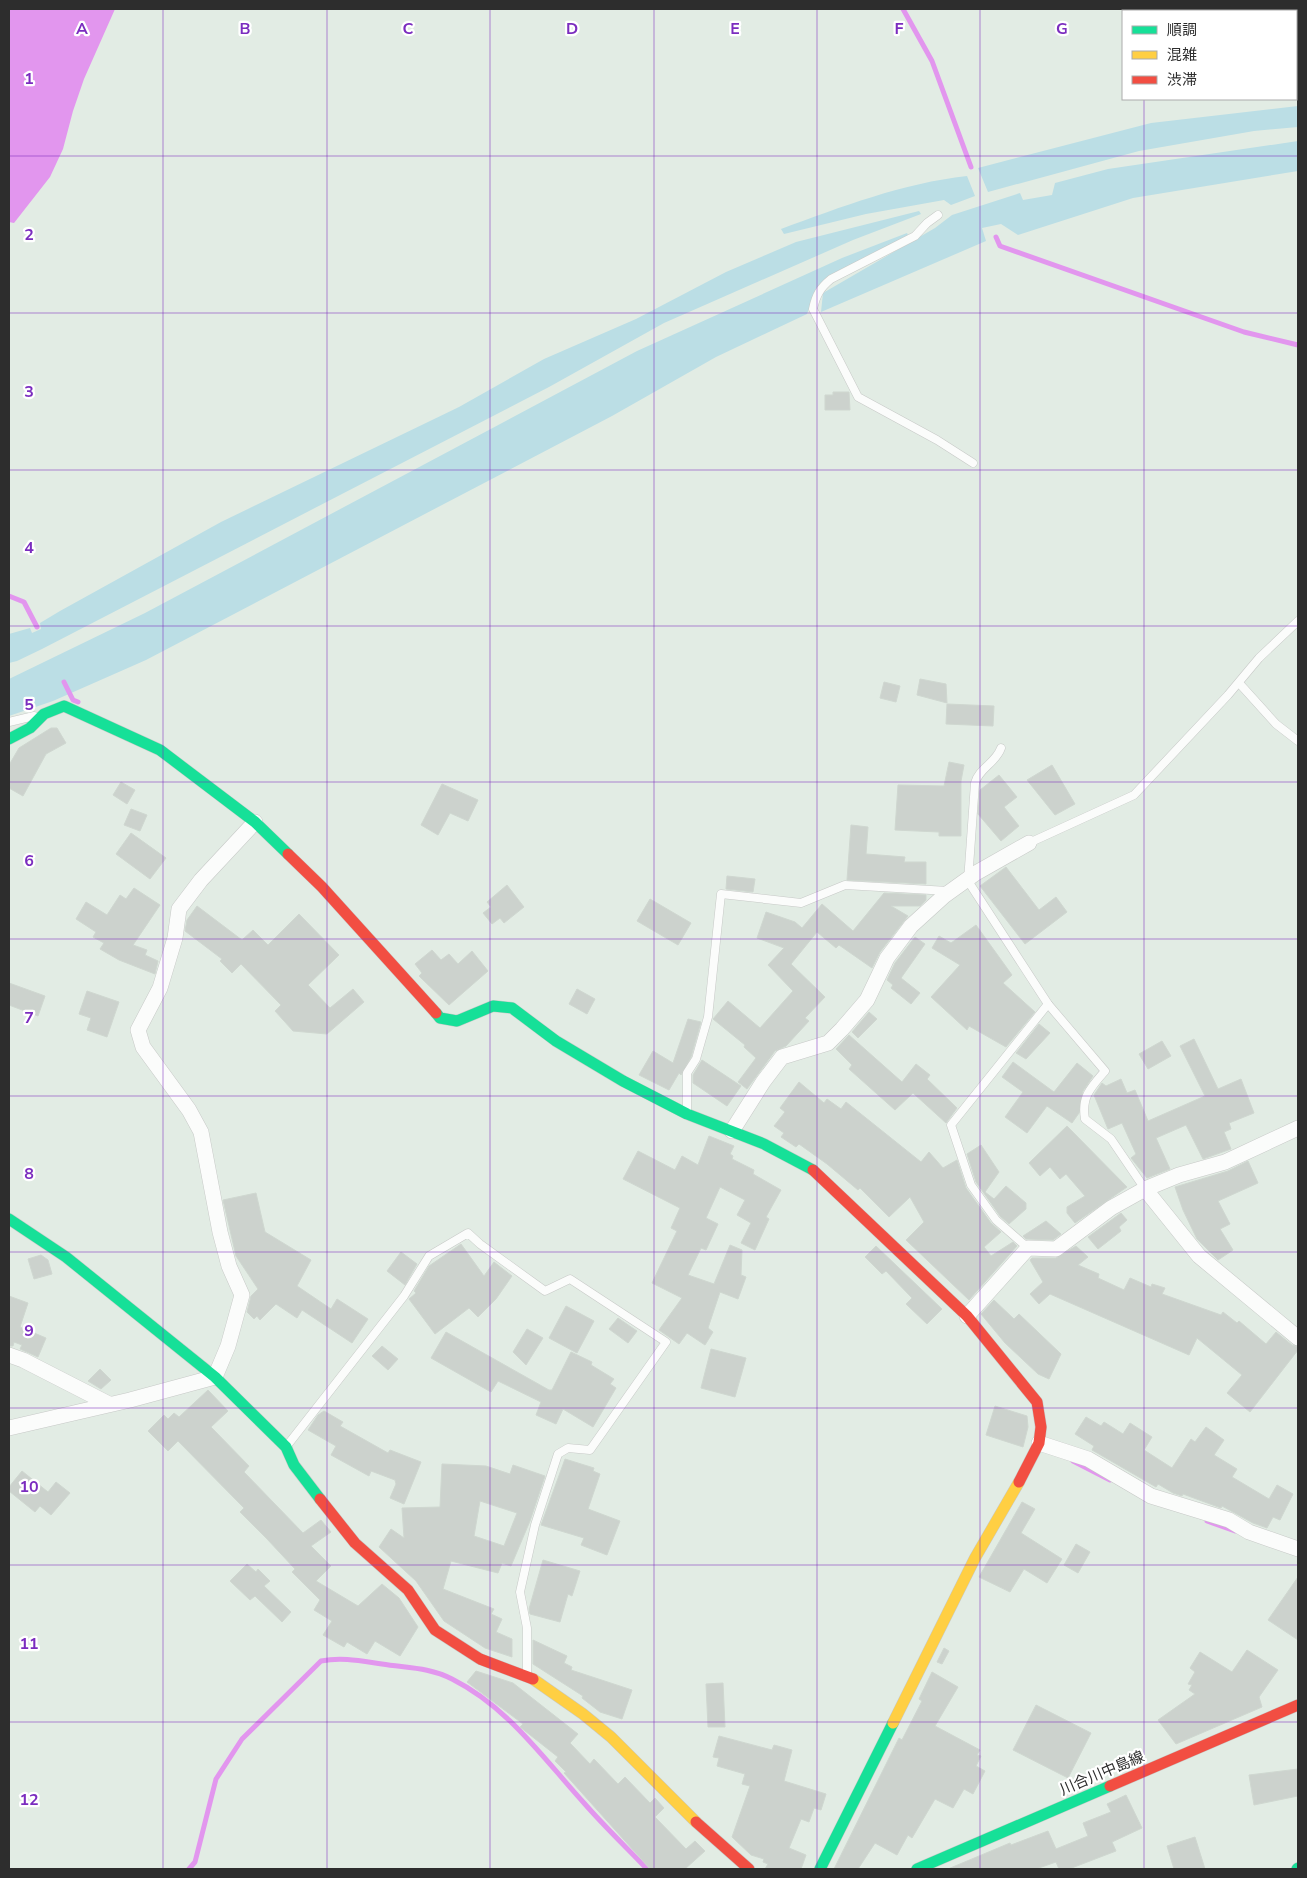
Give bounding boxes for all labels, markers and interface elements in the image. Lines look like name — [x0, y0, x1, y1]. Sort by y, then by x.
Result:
legend — [1122, 10, 1297, 100]
text: A — [76, 18, 88, 40]
text: B — [239, 18, 251, 40]
text: C — [403, 18, 414, 40]
text: D — [566, 18, 578, 40]
text: E — [730, 18, 740, 40]
text: F — [895, 18, 904, 40]
text: G — [1056, 18, 1068, 40]
text: 順調 — [1167, 20, 1197, 40]
text: 混雑 — [1167, 45, 1197, 65]
text: 1 — [24, 68, 34, 90]
text: 渋滞 — [1167, 70, 1197, 90]
text: 2 — [24, 224, 34, 246]
text: 3 — [24, 381, 34, 403]
text: 4 — [24, 537, 34, 559]
text: 5 — [24, 694, 34, 716]
text: 6 — [24, 850, 34, 872]
text: 7 — [24, 1007, 34, 1029]
text: 8 — [24, 1163, 34, 1185]
text: 9 — [24, 1320, 34, 1342]
text: 10 — [19, 1476, 39, 1498]
text: 11 — [19, 1633, 39, 1655]
street label: 川合川中島線 — [1057, 1746, 1147, 1800]
text: 12 — [19, 1789, 39, 1811]

